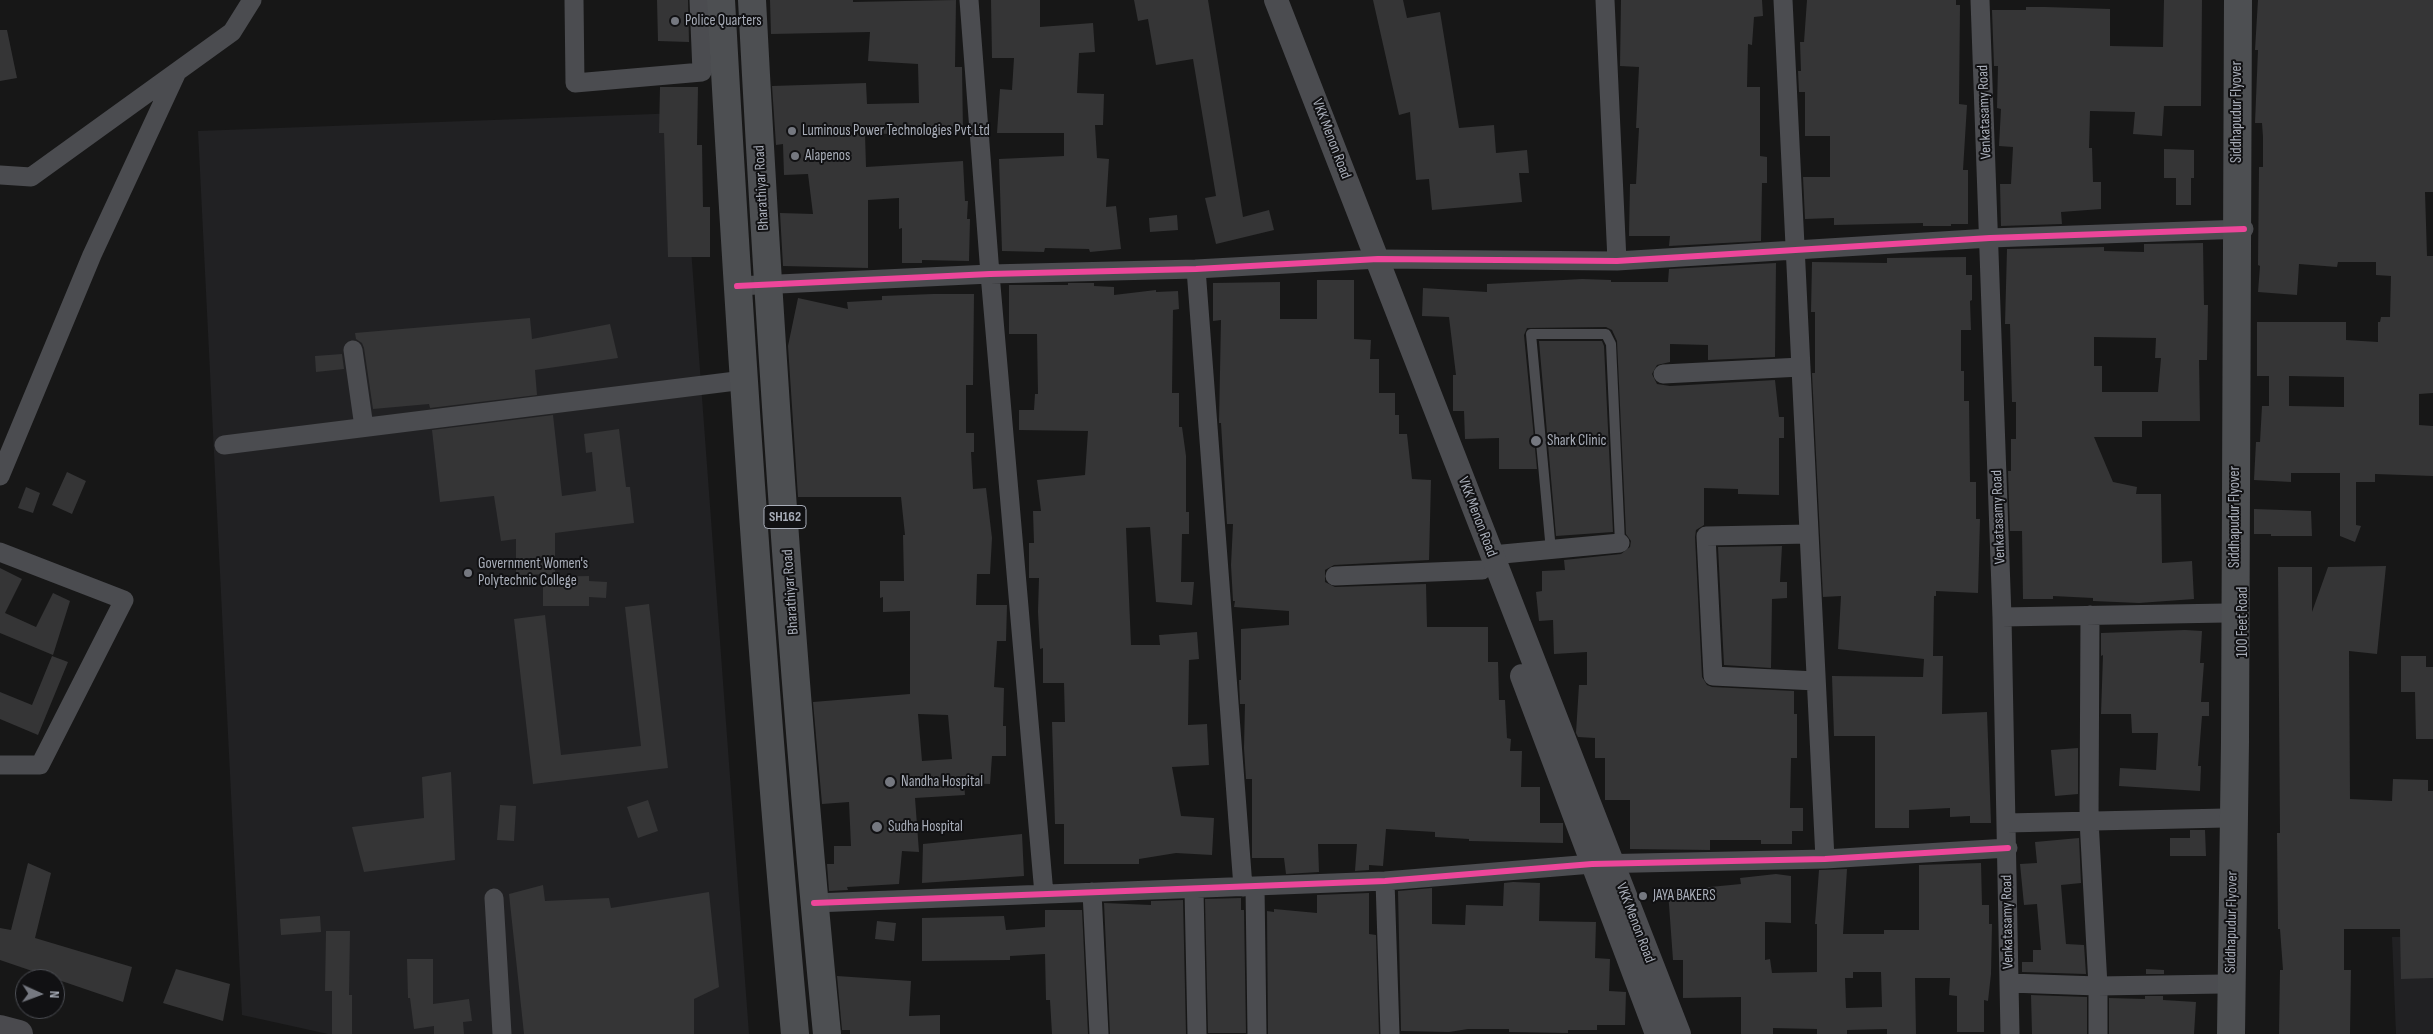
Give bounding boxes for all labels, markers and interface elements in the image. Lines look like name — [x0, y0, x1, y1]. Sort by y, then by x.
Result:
place label: Police Quarters — [685, 12, 762, 30]
marker: Police Quarters — [669, 15, 681, 27]
street label: Siddhapudur Flyover — [2228, 61, 2246, 163]
street label: Venkatasamy Road — [1974, 65, 1996, 159]
street label: VKK Menon Road — [1308, 97, 1354, 181]
place label: Luminous Power Technologies Pvt Ltd — [802, 122, 990, 140]
marker: Luminous Power Technologies Pvt Ltd — [786, 125, 798, 137]
street label: Bharathiyar Road — [751, 145, 773, 231]
place label: Alapenos — [805, 147, 850, 165]
marker: Alapenos — [789, 150, 801, 162]
place label: Shark Clinic — [1547, 432, 1606, 450]
marker: Shark Clinic — [1529, 434, 1543, 448]
street label: Siddhapudur Flyover — [2226, 466, 2244, 568]
street label: Venkatasamy Road — [1988, 470, 2010, 564]
street label: VKK Menon Road — [1454, 475, 1500, 559]
road number: SH162 — [764, 506, 806, 528]
street label: Bharathiyar Road — [779, 549, 803, 635]
place label: Government Women's Polytechnic College — [478, 555, 588, 590]
marker: Government Women's Polytechnic College — [462, 567, 474, 579]
street label: 100 Feet Road — [2234, 587, 2252, 657]
place label: Nandha Hospital — [901, 773, 983, 791]
marker: Nandha Hospital — [883, 775, 897, 789]
place label: Sudha Hospital — [888, 818, 963, 836]
marker: Sudha Hospital — [870, 820, 884, 834]
street label: Siddhapudur Flyover — [2222, 871, 2242, 973]
street label: Venkatasamy Road — [1998, 875, 2018, 969]
street label: VKK Menon Road — [1612, 881, 1658, 965]
place label: JAYA BAKERS — [1653, 887, 1716, 905]
marker: JAYA BAKERS — [1637, 890, 1649, 902]
north arrow — [15, 969, 65, 1019]
text: N — [46, 990, 63, 999]

